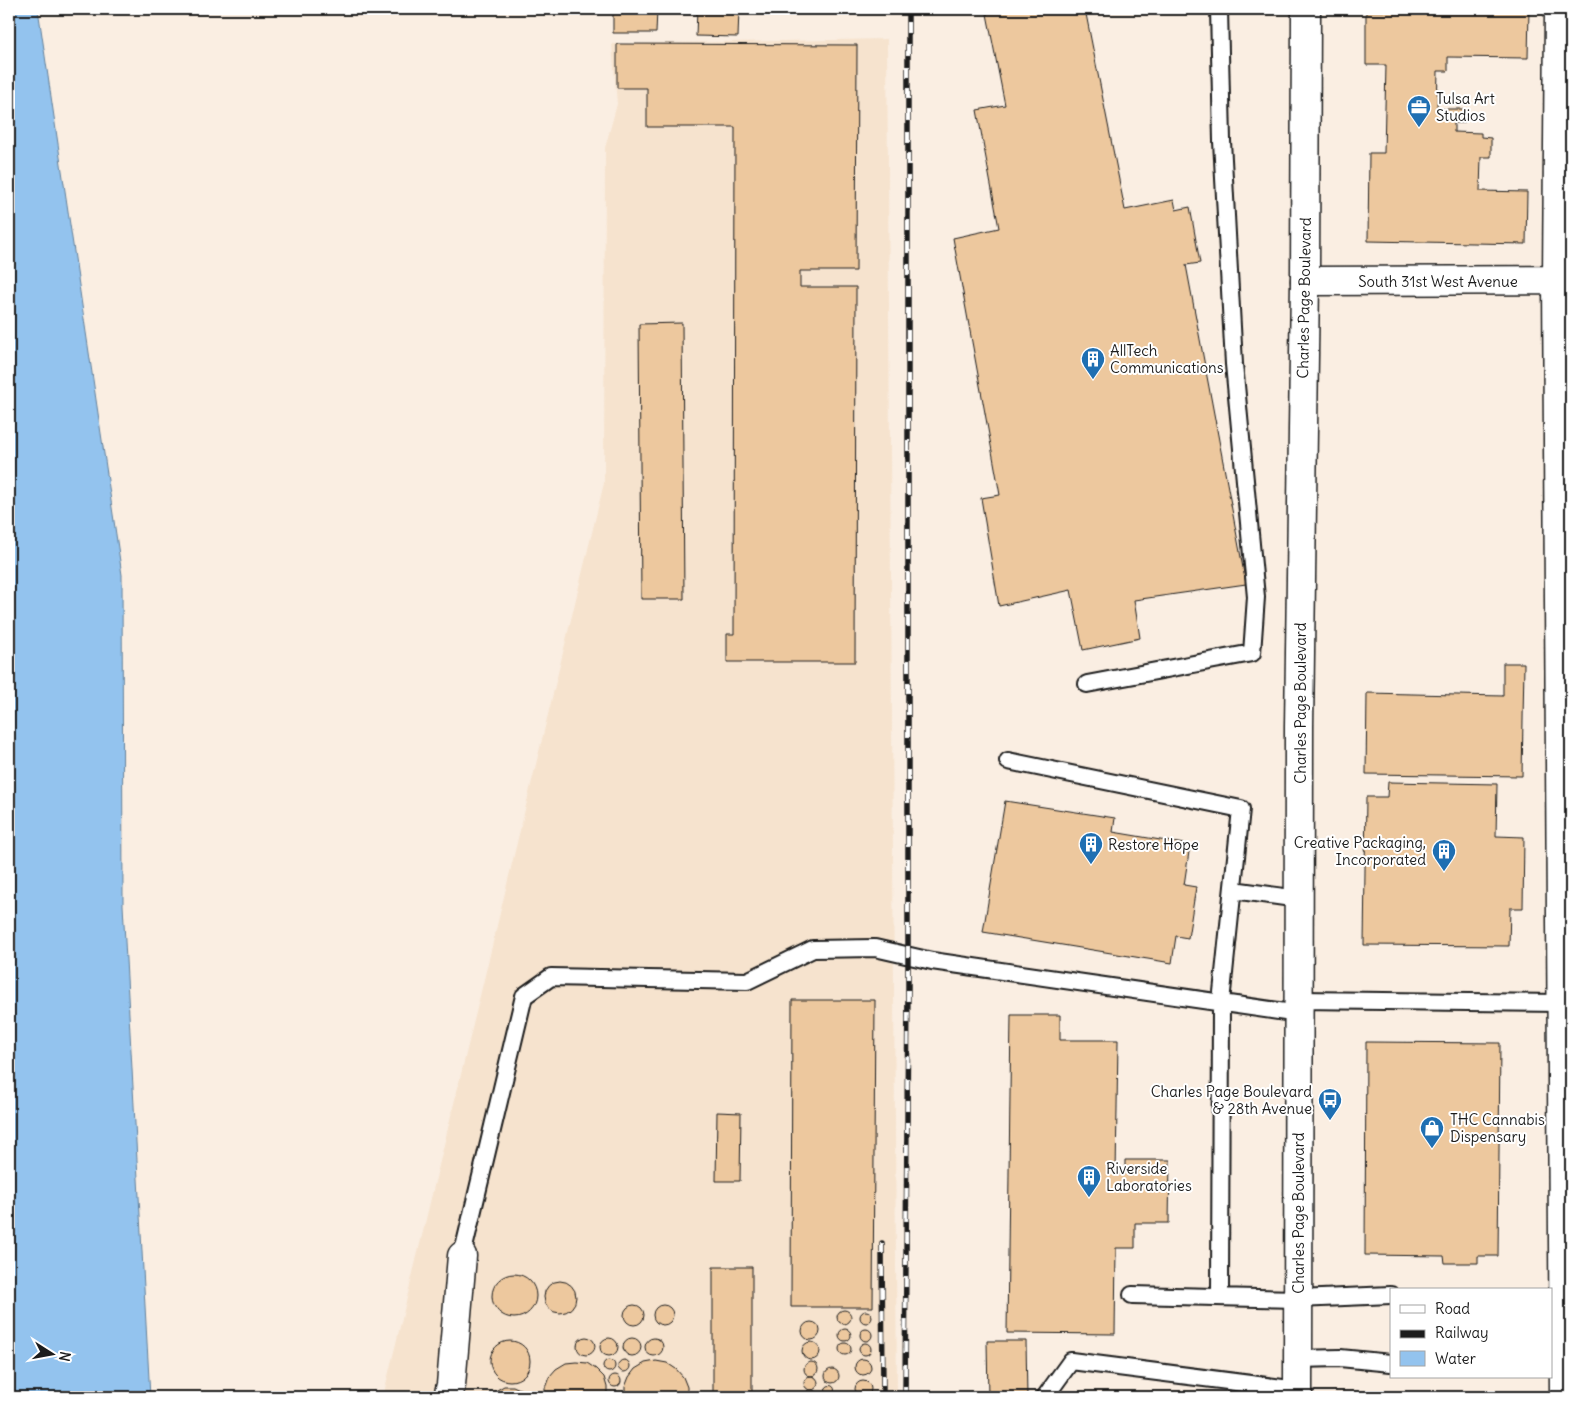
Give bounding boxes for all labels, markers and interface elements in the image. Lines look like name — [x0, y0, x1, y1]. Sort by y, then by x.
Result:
place label: Tulsa Art Studios — [1436, 89, 1495, 125]
office icon: Tulsa Art Studios — [1406, 94, 1432, 128]
street label: Charles Page Boulevard — [1293, 217, 1315, 379]
street label: South 31st West Avenue — [1358, 272, 1518, 291]
place label: AllTech Communications — [1110, 341, 1224, 377]
building icon: AllTech Communications — [1080, 346, 1106, 380]
street label: Charles Page Boulevard — [1291, 622, 1310, 784]
building icon: Restore Hope — [1078, 831, 1104, 865]
place label: Creative Packaging, Incorporated — [1294, 833, 1426, 869]
place label: Restore Hope — [1108, 835, 1199, 854]
building icon: Creative Packaging, Incorporated — [1431, 838, 1457, 872]
place label: Charles Page Boulevard & 28th Avenue — [1151, 1082, 1312, 1118]
bus stop icon: Charles Page Boulevard & 28th Avenue — [1317, 1087, 1343, 1121]
place label: THC Cannabis Dispensary — [1450, 1110, 1545, 1146]
shop icon: THC Cannabis Dispensary — [1419, 1115, 1445, 1149]
street label: Charles Page Boulevard — [1289, 1132, 1308, 1294]
place label: Riverside Laboratories — [1106, 1159, 1192, 1195]
building icon: Riverside Laboratories — [1076, 1164, 1102, 1198]
legend — [1390, 1288, 1552, 1378]
text: Road — [1435, 1299, 1470, 1318]
text: Railway — [1435, 1323, 1489, 1342]
north arrow — [28, 1328, 78, 1378]
text: Water — [1435, 1349, 1476, 1368]
text: N — [55, 1350, 75, 1363]

